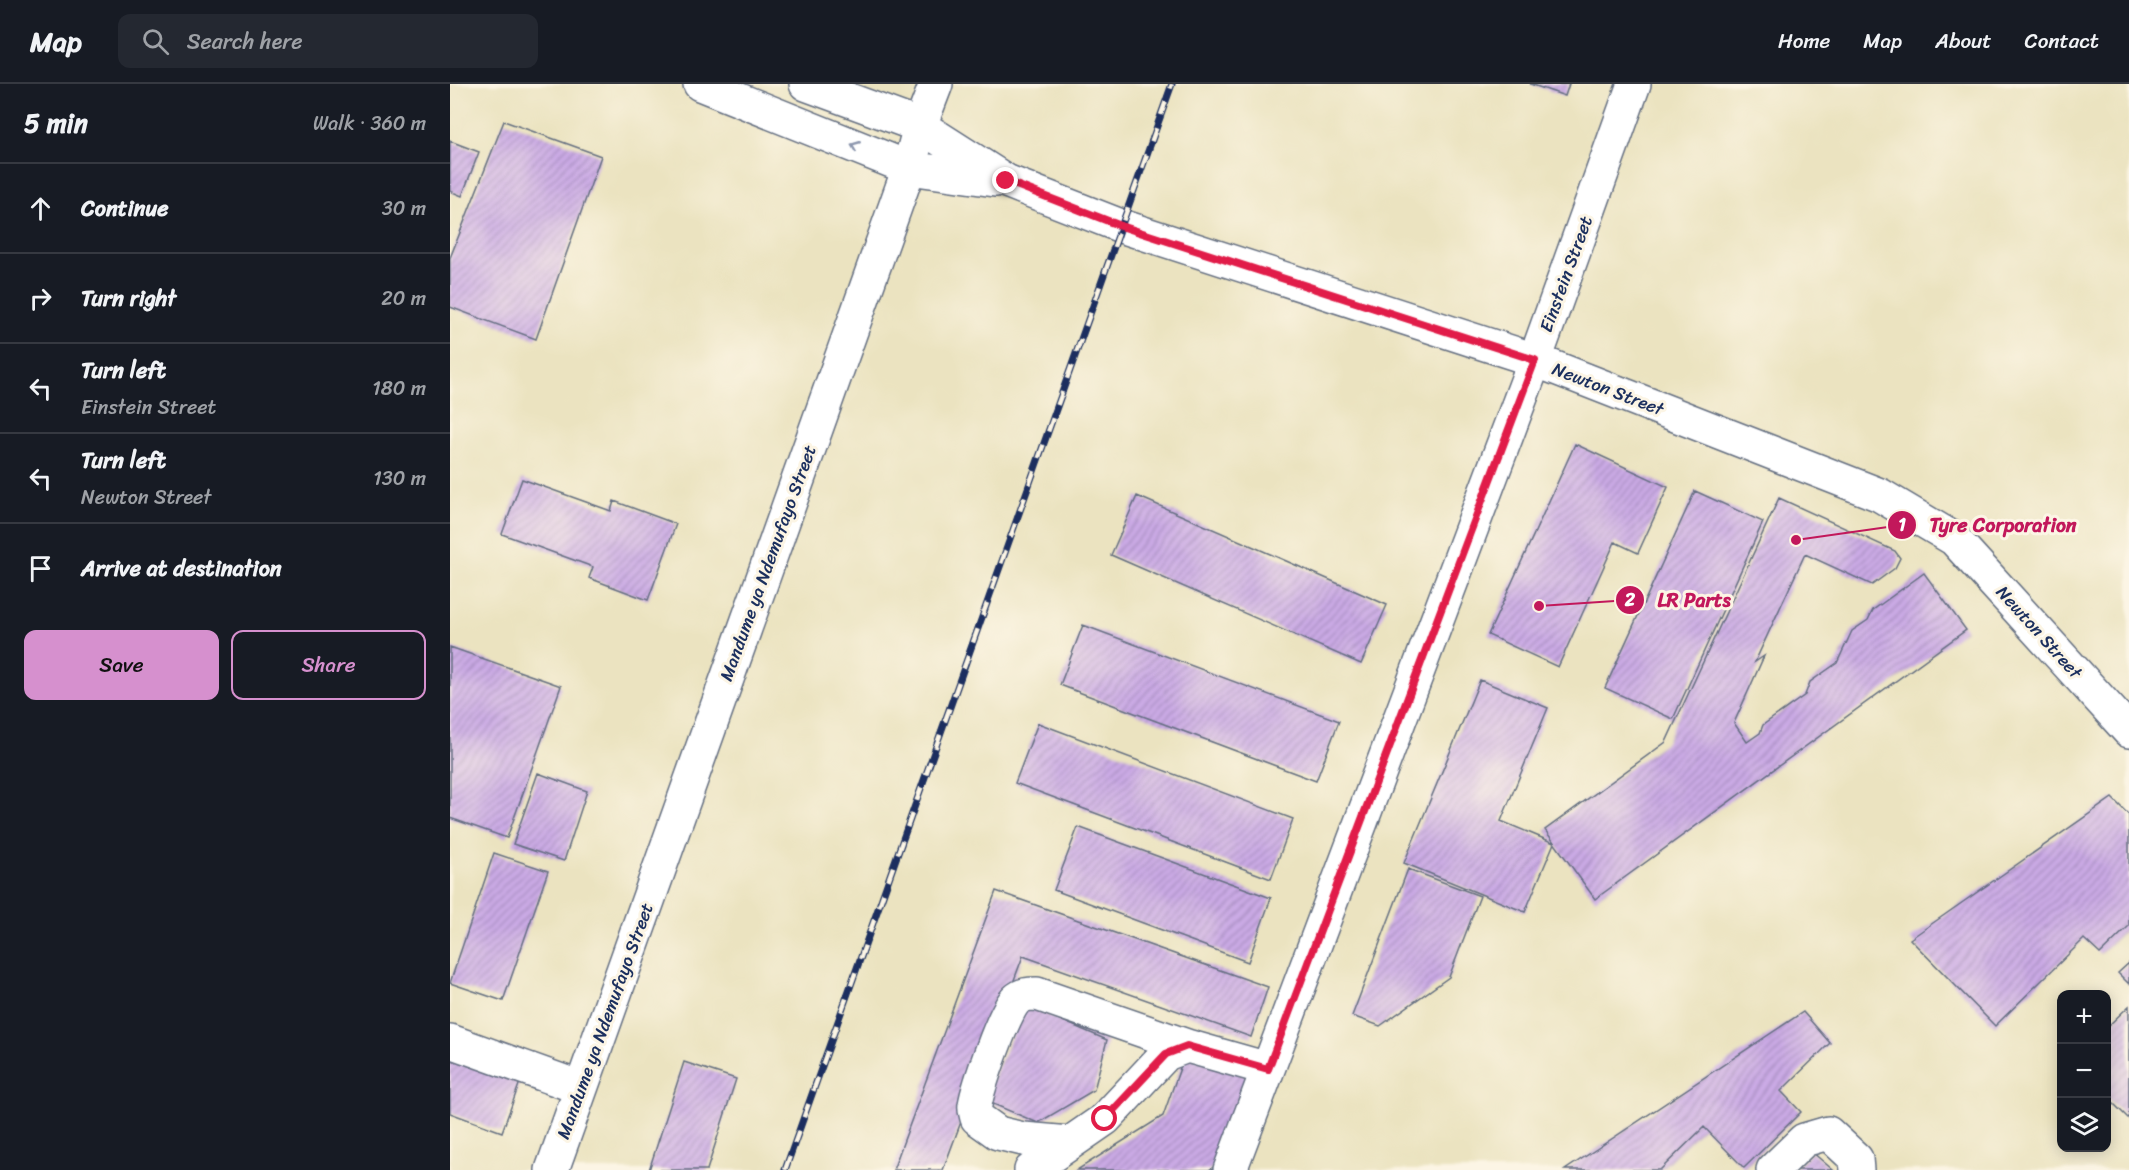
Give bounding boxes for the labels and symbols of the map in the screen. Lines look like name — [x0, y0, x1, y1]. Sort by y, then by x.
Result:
one-way arrow — [850, 141, 861, 153]
route end — [992, 167, 1018, 193]
street label: Einstein Street — [1530, 211, 1602, 337]
street label: Newton Street — [1547, 353, 1669, 425]
street label: Mandume ya Ndemufayo Street — [710, 440, 826, 686]
callout: Tyre Corporation — [1887, 506, 2089, 544]
text: Tyre Corporation — [1929, 508, 2077, 543]
text: 1 — [1898, 509, 1906, 541]
street label: Newton Street — [1988, 578, 2091, 687]
callout: LR Parts — [1615, 581, 1743, 619]
text: LR Parts — [1657, 583, 1731, 618]
text: 2 — [1624, 584, 1636, 616]
street label: Mandume ya Ndemufayo Street — [547, 898, 663, 1144]
route start — [1091, 1105, 1117, 1131]

